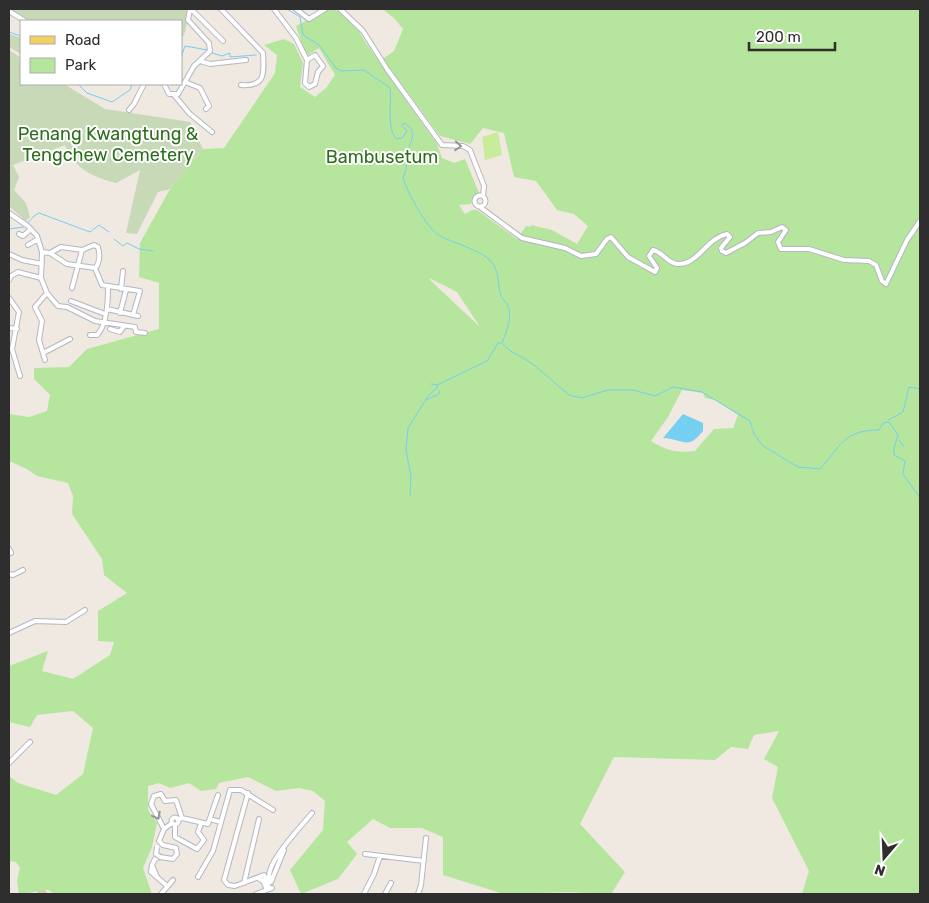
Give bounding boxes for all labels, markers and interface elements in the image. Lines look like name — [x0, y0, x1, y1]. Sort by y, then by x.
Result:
legend — [20, 20, 182, 85]
scale bar — [749, 20, 835, 52]
text: 200 m — [756, 28, 801, 46]
text: Road — [65, 31, 101, 49]
text: Park — [65, 56, 96, 74]
park label: Penang Kwangtung & Tengchew Cemetery — [18, 123, 199, 166]
one-way arrow — [455, 141, 463, 152]
park label: Bambusetum — [326, 146, 438, 168]
one-way arrow — [151, 811, 161, 820]
north arrow — [859, 833, 909, 883]
text: N — [872, 860, 887, 879]

